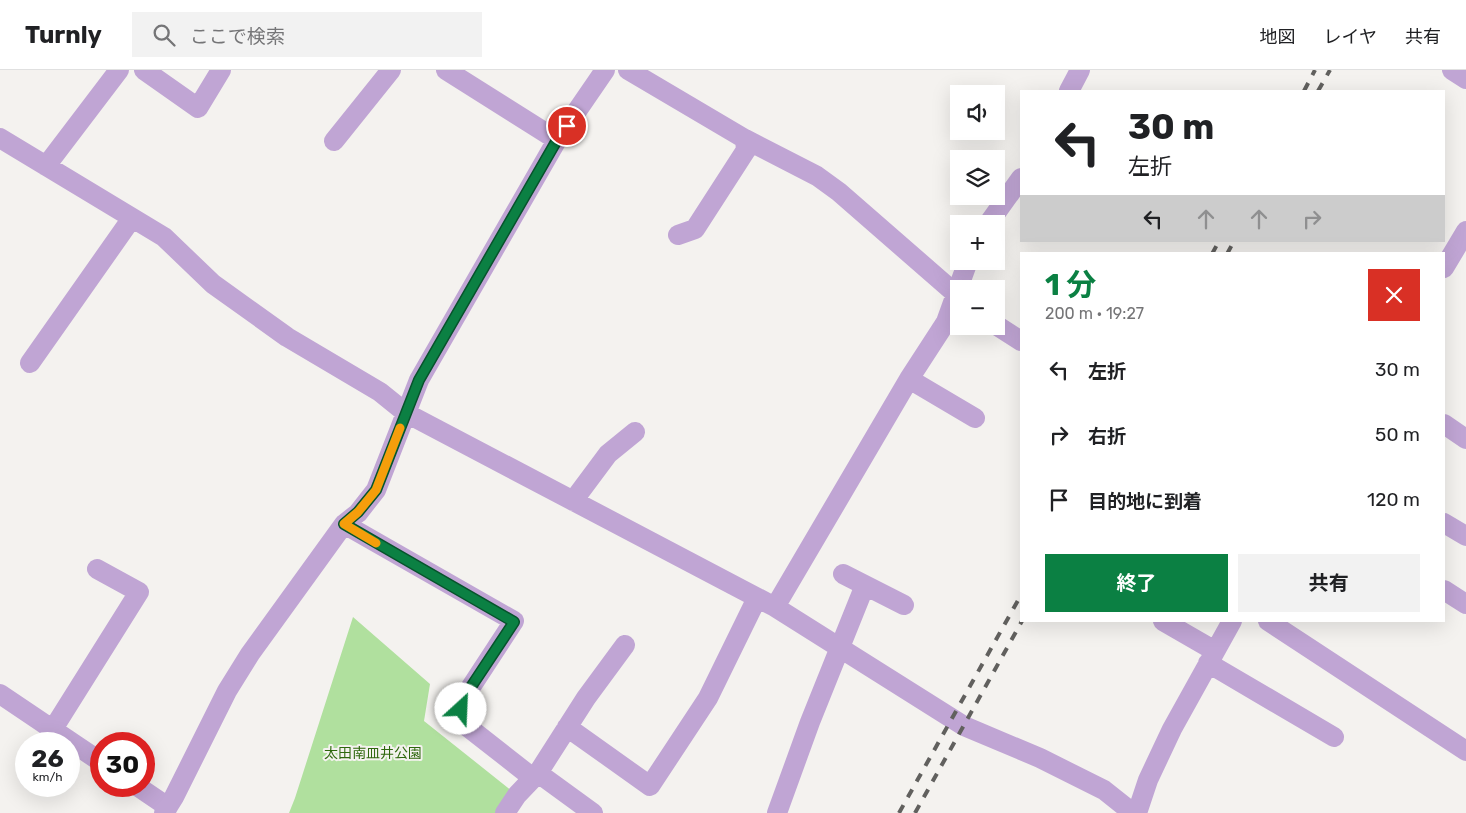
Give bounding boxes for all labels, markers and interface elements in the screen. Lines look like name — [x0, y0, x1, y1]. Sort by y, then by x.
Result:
search box — [132, 12, 482, 57]
text: Turnly — [25, 21, 102, 49]
icon: search — [150, 21, 178, 49]
text: ここで検索 — [190, 25, 285, 48]
text: 地図 — [1260, 26, 1296, 48]
text: レイヤ — [1324, 26, 1377, 48]
text: 共有 — [1405, 26, 1441, 48]
map controls — [950, 85, 1005, 335]
button: sound — [950, 85, 1005, 140]
pin — [546, 105, 588, 147]
text: 30 m — [1128, 106, 1214, 148]
icon: left — [1045, 110, 1110, 175]
icon: arrive — [553, 112, 581, 140]
button: layers — [950, 150, 1005, 205]
text: 左折 — [1128, 153, 1172, 180]
icon: left — [1139, 205, 1167, 233]
icon: ahead — [1192, 205, 1220, 233]
icon: ahead — [1245, 205, 1273, 233]
icon: right — [1298, 205, 1326, 233]
button: + — [950, 215, 1005, 270]
text: 1 分 — [1045, 267, 1096, 303]
button: close — [1368, 269, 1420, 321]
button: − — [950, 280, 1005, 335]
text: 200 m · 19:27 — [1045, 304, 1144, 323]
icon: left — [1045, 356, 1073, 384]
text: 30 m — [1375, 358, 1420, 381]
text: 左折 — [1088, 360, 1126, 383]
icon: right — [1045, 421, 1073, 449]
text: 50 m — [1375, 423, 1420, 446]
text: 右折 — [1088, 425, 1126, 448]
icon: arrive — [1045, 486, 1073, 514]
text: 120 m — [1367, 488, 1420, 511]
text: 目的地に到着 — [1088, 490, 1202, 513]
button: 終了 — [1045, 554, 1228, 612]
button: 共有 — [1238, 554, 1420, 612]
position arrow — [434, 682, 486, 734]
speed limit sign: 30 — [90, 732, 155, 797]
text: 26 — [31, 744, 64, 773]
park label: 太田南皿井公園 — [324, 745, 422, 762]
text: km/h — [33, 770, 62, 784]

